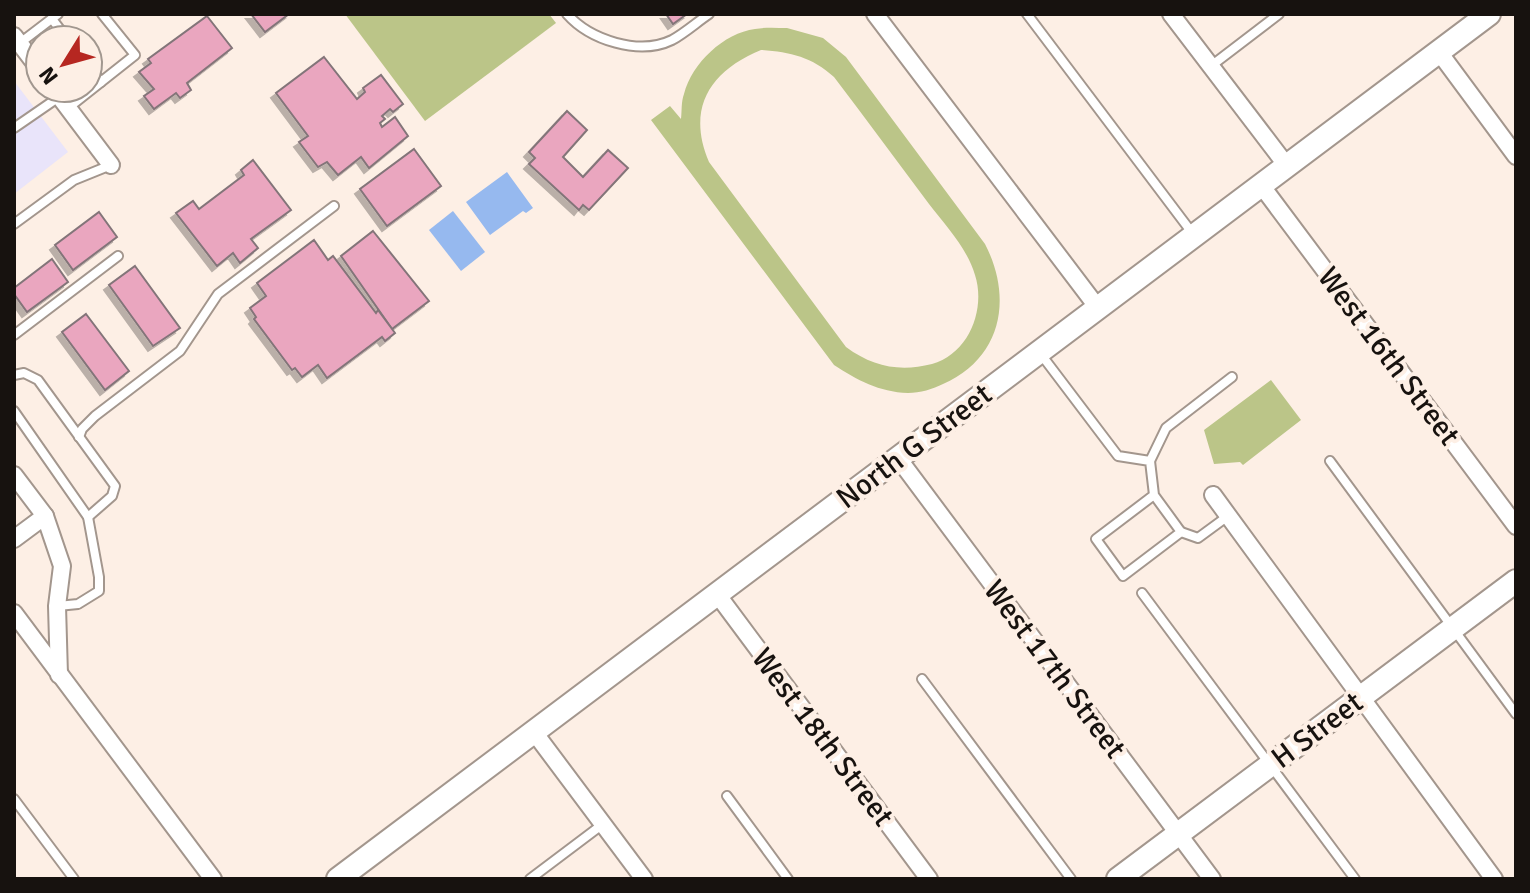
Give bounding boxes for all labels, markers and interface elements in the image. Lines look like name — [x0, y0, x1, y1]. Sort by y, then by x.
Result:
north arrow — [24, 24, 104, 104]
text: N — [33, 61, 64, 90]
street label: West 16th Street — [1310, 260, 1468, 453]
street label: North G Street — [829, 376, 999, 517]
street label: West 17th Street — [976, 573, 1134, 766]
street label: West 18th Street — [744, 641, 902, 834]
street label: H Street — [1264, 684, 1370, 777]

